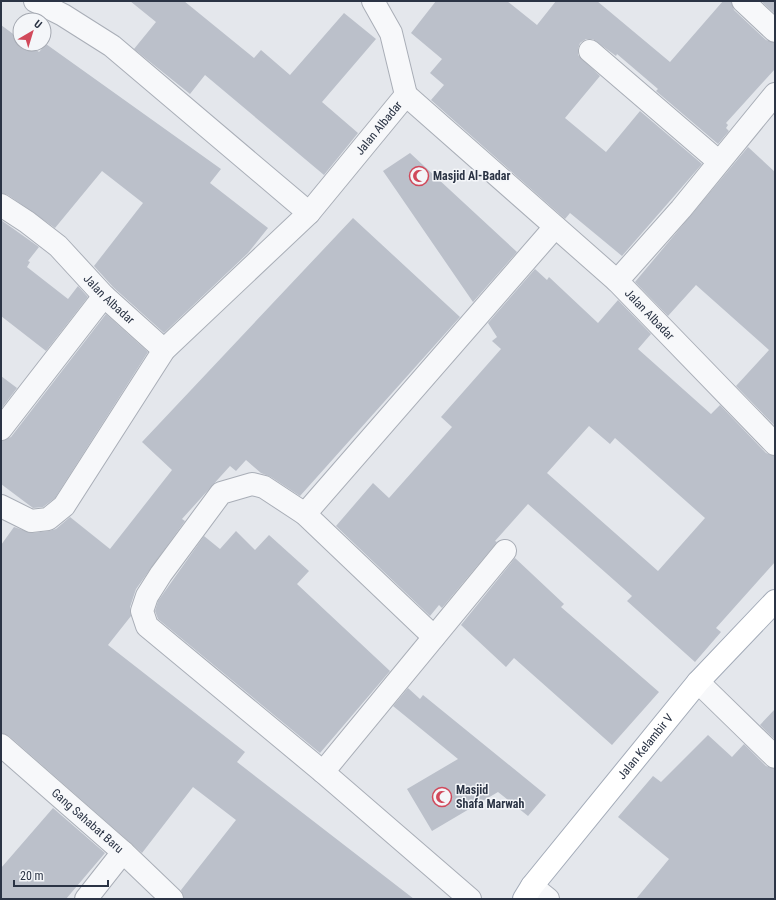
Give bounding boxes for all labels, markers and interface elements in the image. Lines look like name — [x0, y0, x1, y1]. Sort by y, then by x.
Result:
north arrow — [12, 12, 52, 52]
text: U — [31, 17, 44, 32]
street label: Jalan Albadar — [353, 98, 405, 158]
mosque icon: Masjid Al-Badar — [408, 165, 430, 187]
place label: Masjid Al-Badar — [433, 169, 510, 183]
street label: Jalan Albadar — [81, 271, 138, 327]
street label: Jalan Albadar — [622, 286, 678, 343]
street label: Jalan Kelambir V — [615, 711, 676, 782]
place label: Masjid Shafa Marwah — [456, 783, 524, 811]
street label: Gang Sahabat Baru — [49, 786, 126, 856]
mosque icon: Masjid Shafa Marwah — [431, 786, 453, 808]
scale bar — [14, 862, 108, 888]
text: 20 m — [20, 869, 44, 883]

